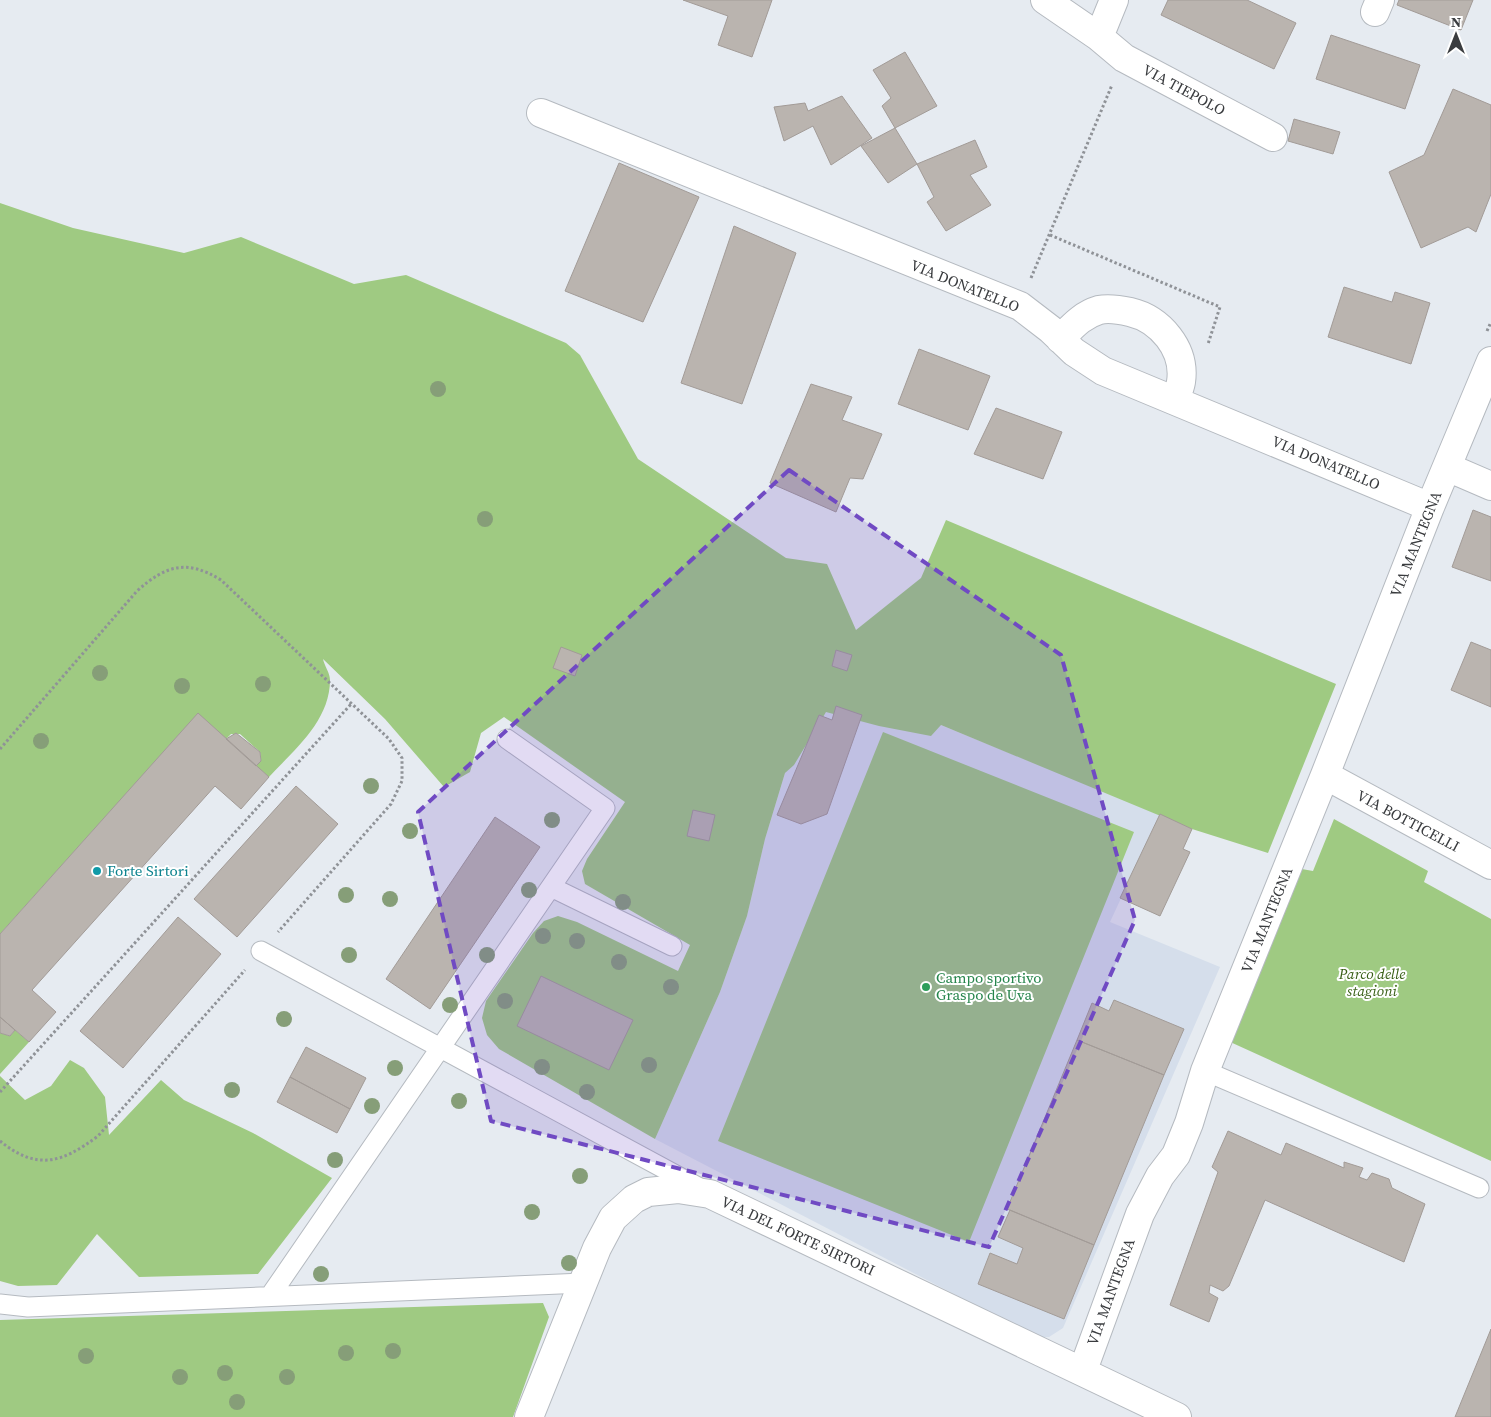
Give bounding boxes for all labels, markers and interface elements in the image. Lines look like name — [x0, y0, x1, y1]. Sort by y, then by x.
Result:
north arrow — [1431, 10, 1481, 60]
text: N — [1451, 12, 1461, 32]
street label: VIA TIEPOLO — [1139, 59, 1229, 120]
street label: VIA DONATELLO — [908, 254, 1023, 317]
street label: VIA DONATELLO — [1269, 430, 1384, 495]
street label: VIA MANTEGNA — [1385, 488, 1446, 600]
street label: VIA BOTTICELLI — [1353, 785, 1463, 857]
place label: Forte Sirtori — [107, 860, 189, 881]
street label: VIA MANTEGNA — [1236, 864, 1297, 976]
marker: Forte Sirtori — [91, 865, 103, 877]
park label: Parco delle stagioni — [1338, 963, 1405, 1001]
place label: Campo sportivo Graspo de Uva — [936, 967, 1041, 1005]
marker: Campo sportivo Graspo de Uva — [920, 981, 932, 993]
street label: VIA DEL FORTE SIRTORI — [718, 1191, 878, 1280]
street label: VIA MANTEGNA — [1081, 1235, 1140, 1348]

